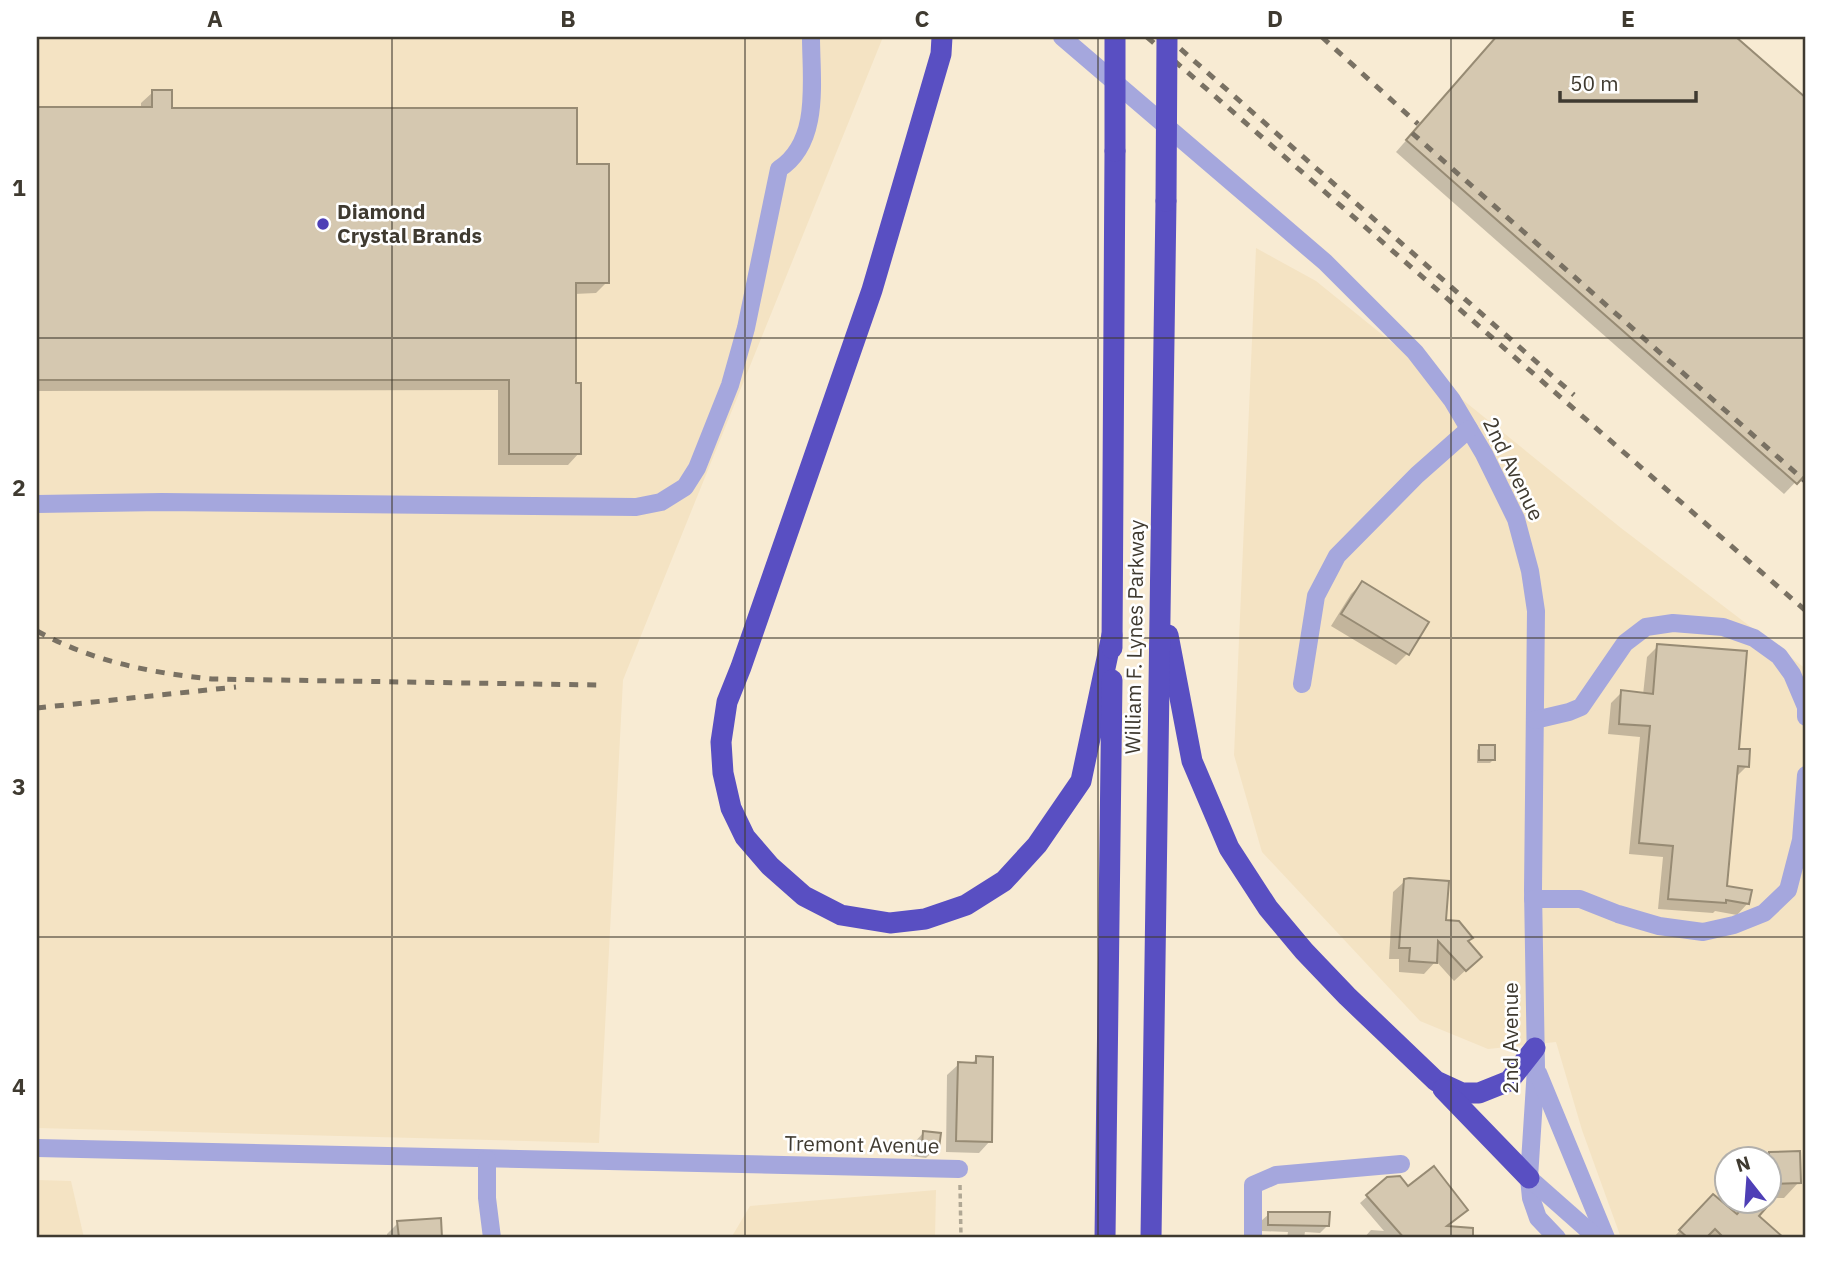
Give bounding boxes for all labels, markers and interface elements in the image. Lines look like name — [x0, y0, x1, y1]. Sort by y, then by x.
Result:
text: A — [207, 3, 223, 33]
text: B — [560, 3, 576, 33]
text: C — [915, 3, 930, 33]
text: D — [1267, 3, 1283, 33]
text: E — [1621, 3, 1635, 33]
scale bar — [1560, 60, 1696, 104]
text: 50 m — [1570, 69, 1619, 97]
text: 1 — [12, 172, 26, 202]
place label: Diamond Crystal Brands — [337, 197, 482, 249]
marker: Diamond Crystal Brands — [315, 216, 331, 232]
street label: 2nd Avenue — [1477, 412, 1551, 525]
text: 2 — [12, 472, 26, 502]
street label: William F. Lynes Parkway — [1118, 519, 1150, 755]
text: 3 — [12, 771, 26, 801]
street label: 2nd Avenue — [1496, 982, 1524, 1094]
text: 4 — [12, 1071, 26, 1101]
street label: Tremont Avenue — [784, 1129, 940, 1159]
north arrow — [1714, 1146, 1784, 1216]
text: N — [1733, 1150, 1753, 1177]

